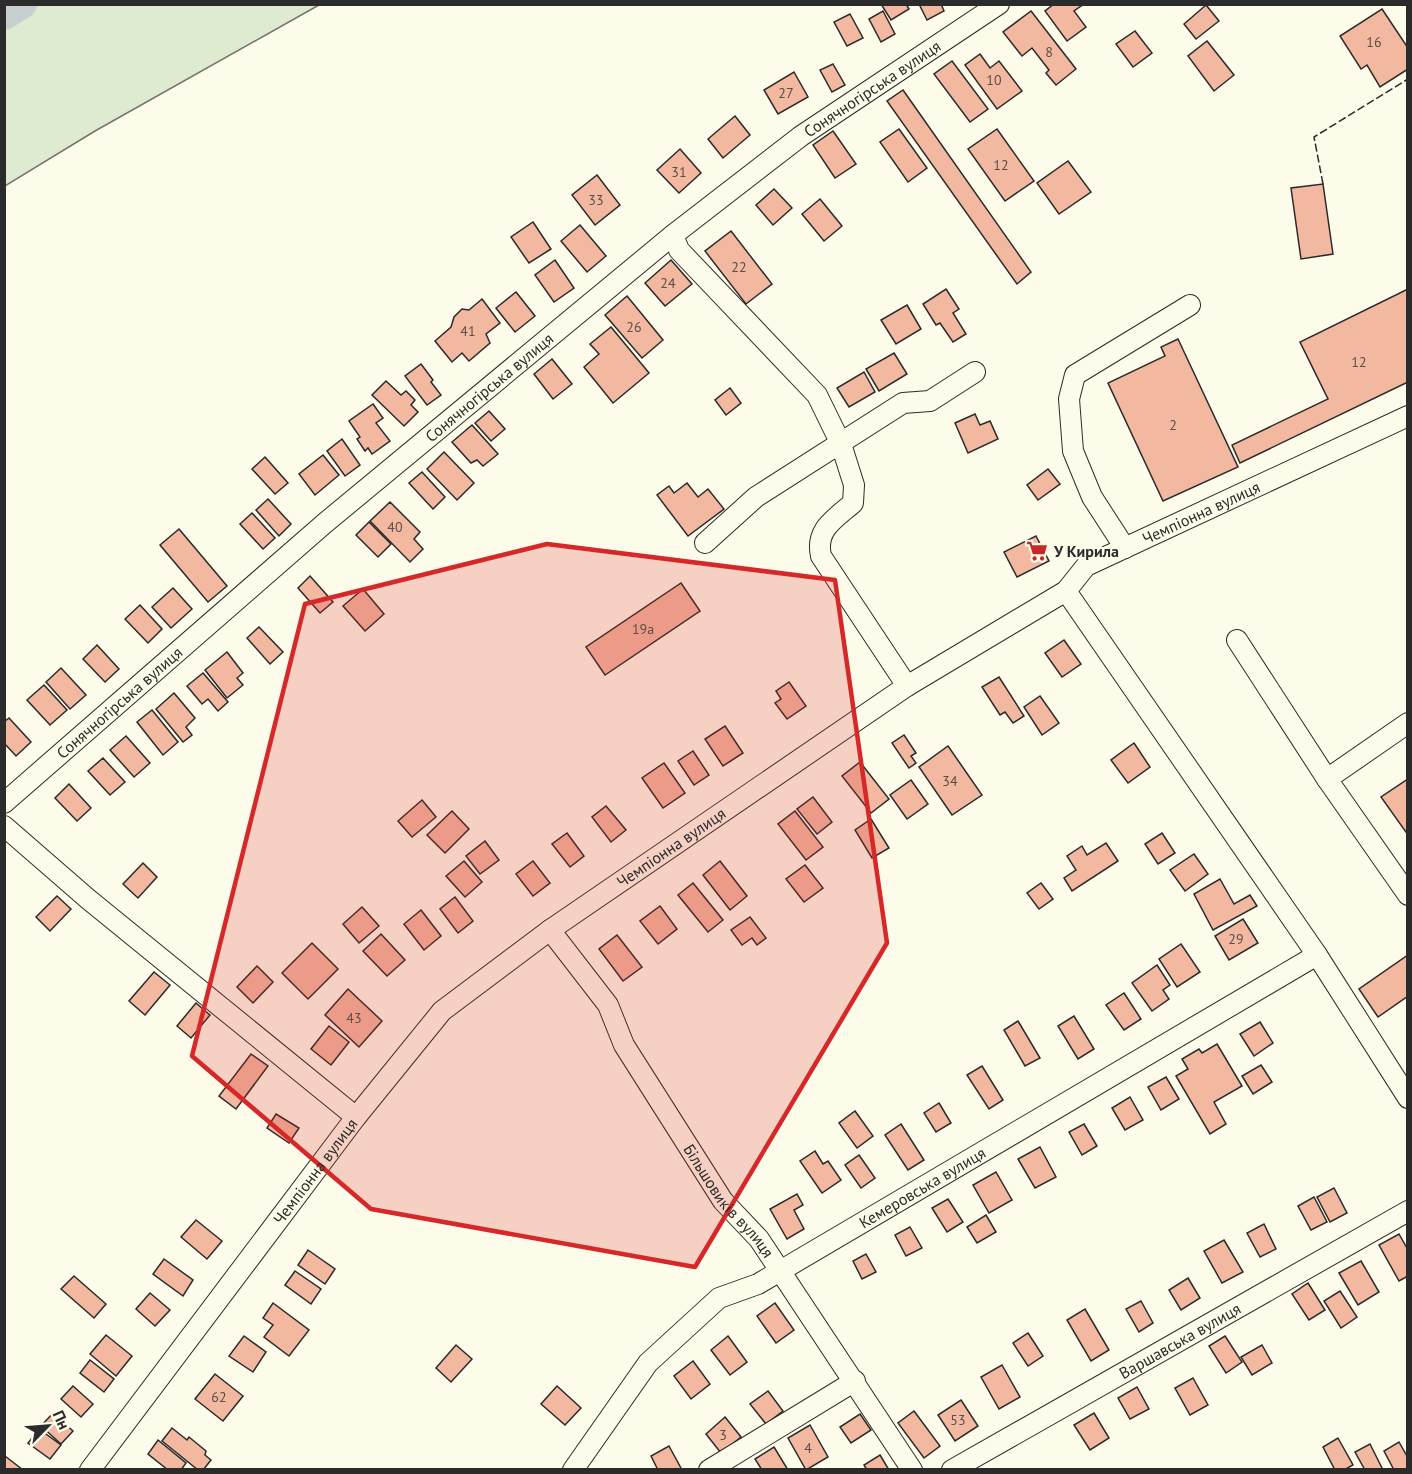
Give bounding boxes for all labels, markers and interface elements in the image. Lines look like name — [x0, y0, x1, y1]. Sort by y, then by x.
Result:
house number: 16 — [1366, 33, 1382, 51]
street label: Сонячногірська вулиця — [800, 36, 944, 141]
house number: 8 — [1045, 43, 1053, 61]
house number: 10 — [986, 71, 1002, 89]
house number: 27 — [778, 84, 794, 102]
house number: 12 — [993, 156, 1009, 174]
house number: 31 — [671, 163, 687, 181]
house number: 33 — [588, 191, 604, 209]
house number: 22 — [731, 258, 747, 276]
house number: 24 — [660, 274, 676, 292]
house number: 26 — [626, 318, 642, 336]
house number: 41 — [460, 322, 476, 340]
street label: Сонячногірська вулиця — [421, 328, 557, 446]
house number: 12 — [1351, 353, 1367, 371]
house number: 2 — [1169, 416, 1177, 434]
street label: Чемпіонна вулиця — [1139, 476, 1263, 548]
house number: 40 — [387, 518, 403, 536]
supermarket icon: У Кирила — [1025, 539, 1049, 563]
place label: У Кирила — [1053, 541, 1119, 561]
house number: 19а — [632, 620, 654, 638]
street label: Сонячногірська вулиця — [52, 642, 186, 763]
house number: 34 — [942, 772, 958, 790]
street label: Чемпіонна вулиця — [613, 803, 729, 892]
house number: 29 — [1228, 930, 1244, 948]
house number: 43 — [346, 1009, 362, 1027]
street label: Чемпіонна вулиця — [269, 1114, 361, 1228]
street label: Більшовиків вулиця — [679, 1140, 778, 1261]
street label: Кемеровська вулиця — [855, 1142, 989, 1232]
street label: Варшавська вулиця — [1115, 1298, 1244, 1383]
house number: 62 — [211, 1388, 227, 1406]
north arrow — [18, 1396, 78, 1456]
text: Пн — [49, 1407, 75, 1432]
house number: 53 — [950, 1411, 966, 1429]
house number: 3 — [719, 1426, 727, 1444]
house number: 4 — [804, 1439, 812, 1457]

